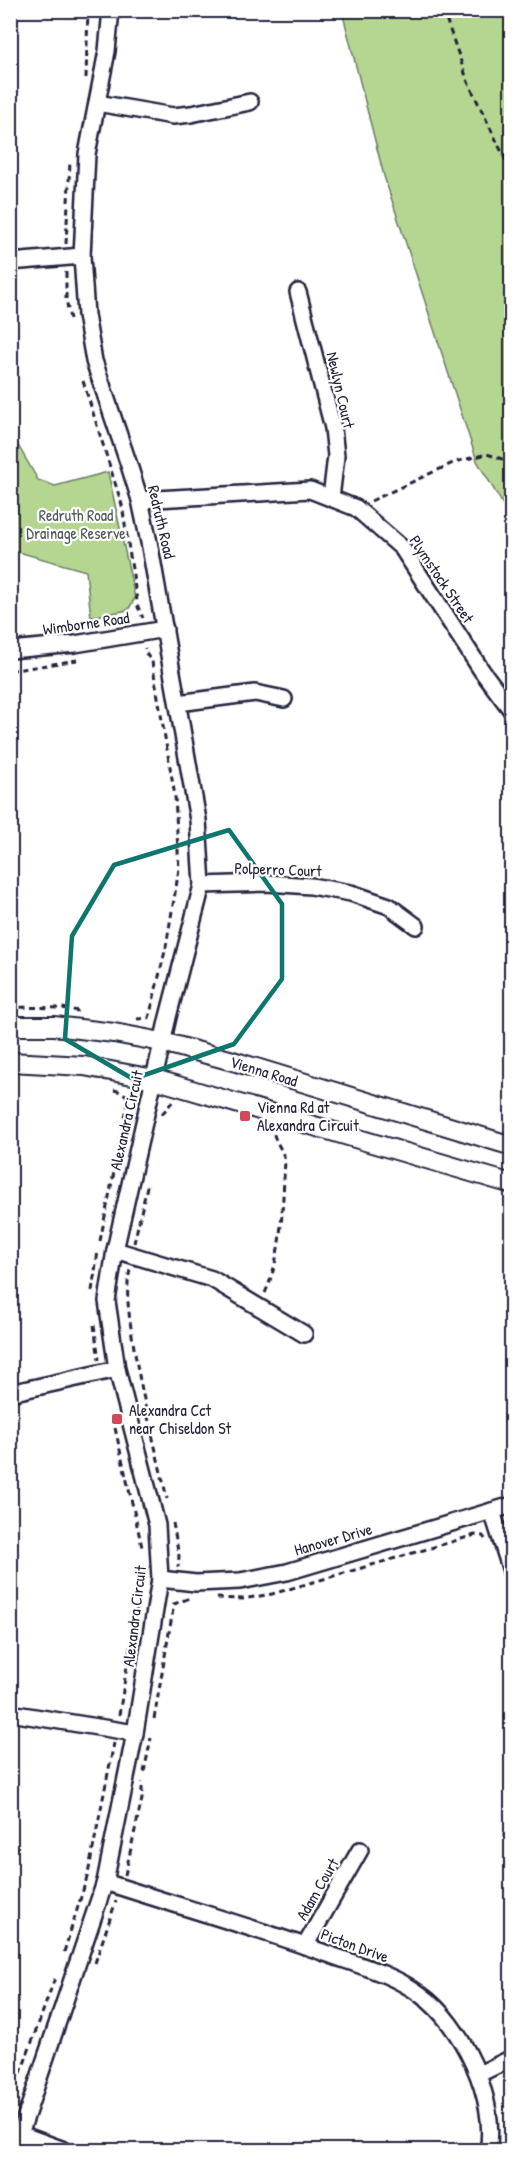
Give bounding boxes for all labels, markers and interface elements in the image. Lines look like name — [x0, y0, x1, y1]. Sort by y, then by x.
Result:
street label: Newlyn Court — [322, 350, 361, 431]
street label: Redruth Road — [143, 483, 181, 561]
park label: Redruth Road Drainage Reserve — [26, 504, 126, 544]
street label: Plymstock Street — [405, 531, 480, 628]
street label: Wimborne Road — [41, 606, 131, 640]
street label: Polperro Court — [234, 856, 323, 882]
street label: Vienna Road — [228, 1050, 300, 1092]
street label: Alexandra Circuit — [104, 1068, 148, 1172]
place label: Vienna Rd at Alexandra Circuit — [257, 1096, 359, 1136]
marker: Vienna Rd at Alexandra Circuit — [238, 1109, 252, 1123]
place label: Alexandra Cct near Chiseldon St — [129, 1399, 232, 1439]
marker: Alexandra Cct near Chiseldon St — [110, 1412, 124, 1426]
street label: Hanover Drive — [291, 1517, 375, 1561]
street label: Alexandra Circuit — [117, 1564, 151, 1668]
street label: Adam Court — [290, 1854, 344, 1924]
street label: Picton Drive — [318, 1923, 392, 1968]

